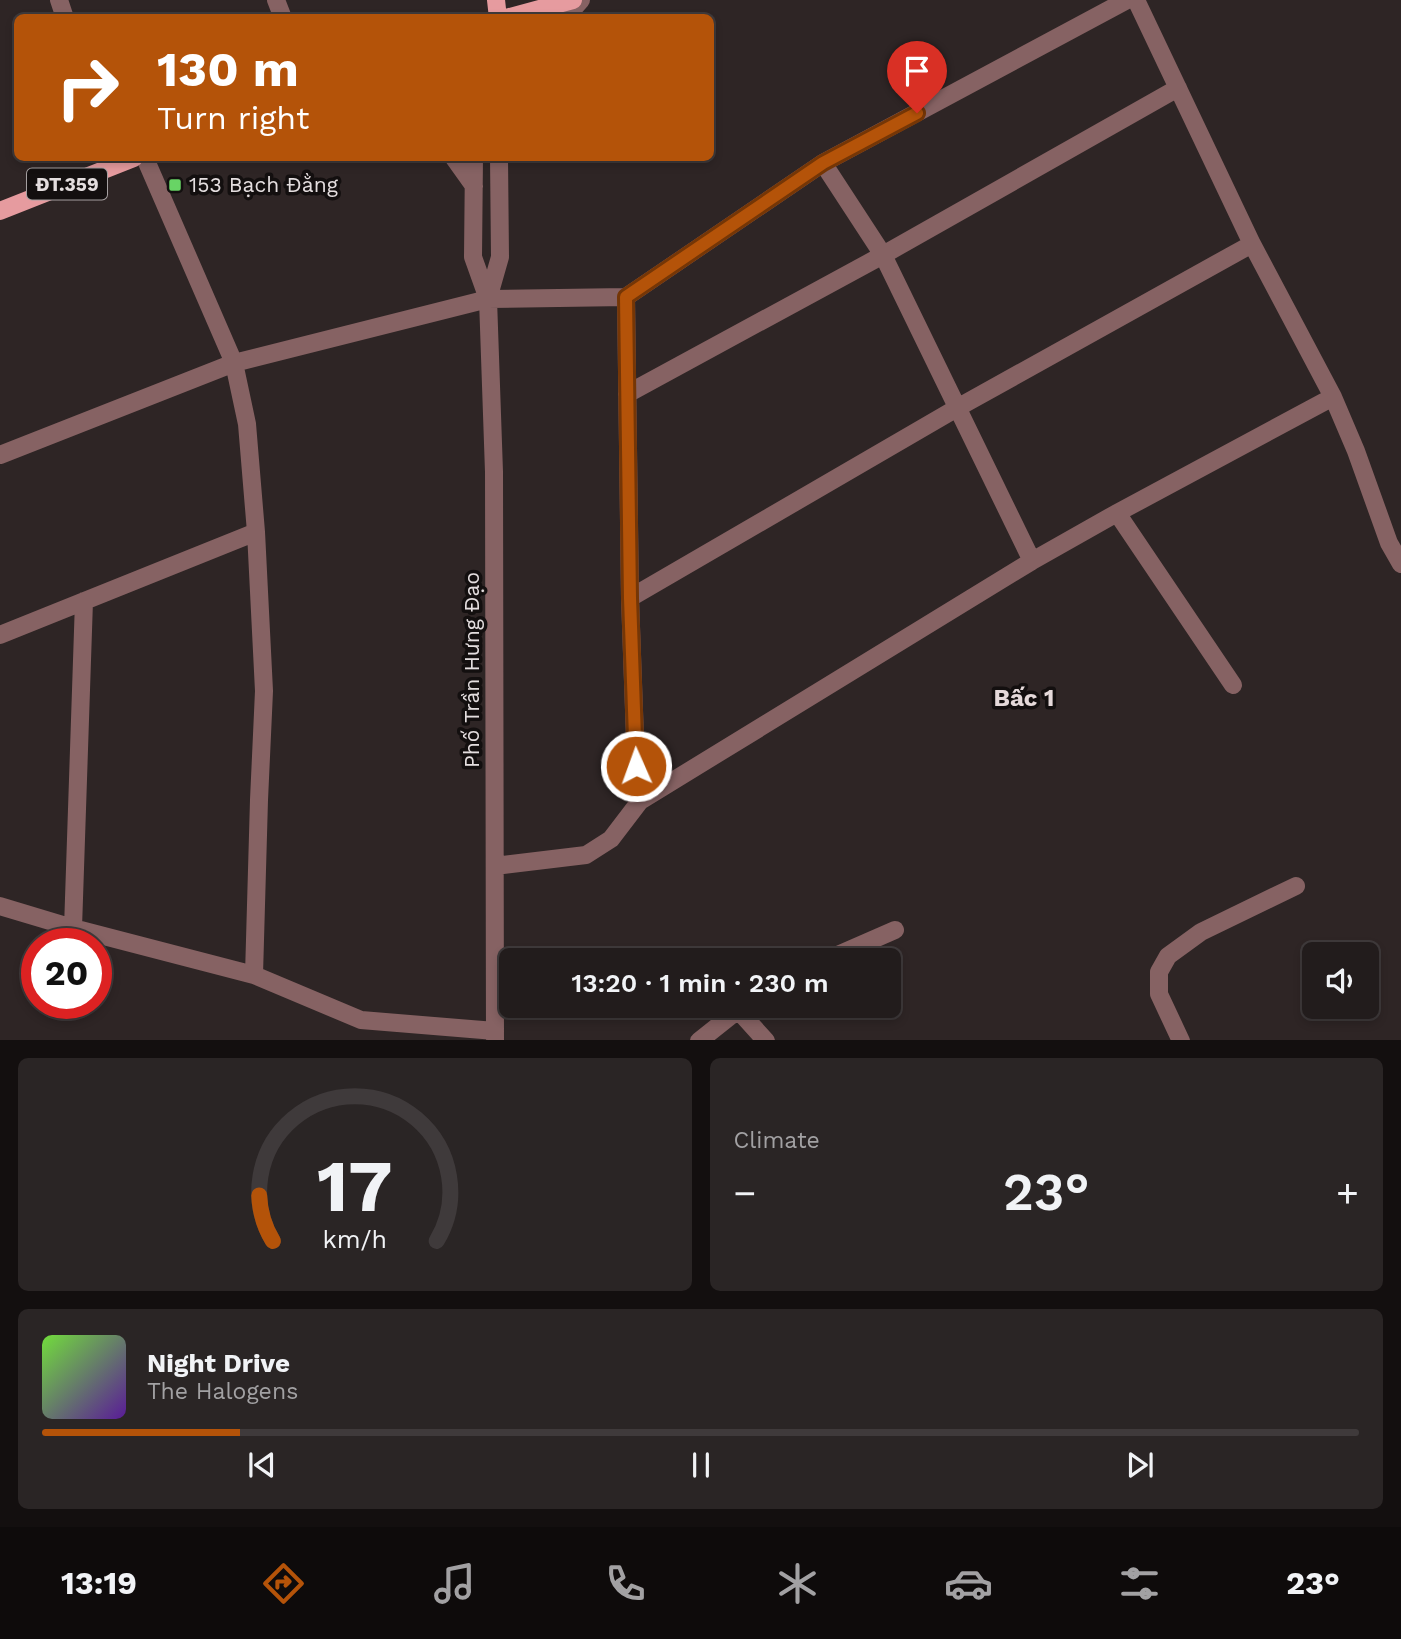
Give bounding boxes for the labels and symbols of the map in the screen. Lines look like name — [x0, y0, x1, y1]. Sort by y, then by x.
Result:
pin — [887, 41, 947, 113]
road number: ĐT.359 — [27, 168, 107, 200]
place label: 153 Bạch Đằng — [189, 172, 339, 197]
marker: 153 Bạch Đằng — [167, 177, 183, 193]
street label: Phố Trần Hưng Đạo — [459, 572, 484, 768]
district label: Bấc 1 — [994, 684, 1054, 712]
position arrow — [599, 729, 673, 803]
speed limit sign: 20 — [21, 928, 112, 1019]

